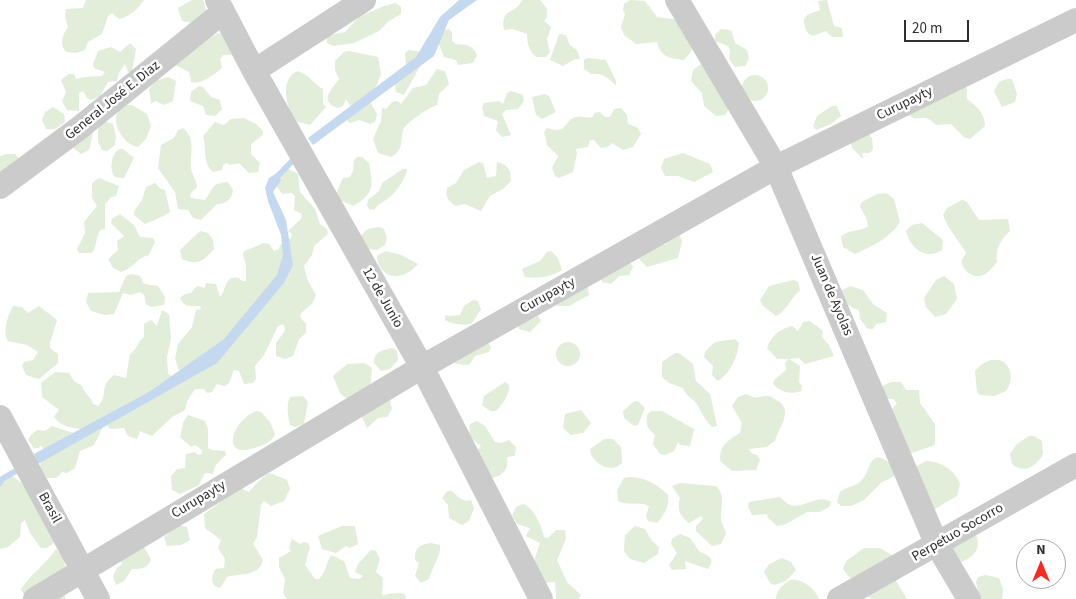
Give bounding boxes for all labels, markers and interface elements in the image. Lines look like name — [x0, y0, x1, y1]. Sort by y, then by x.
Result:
scale bar — [906, 10, 971, 42]
text: 20 m — [912, 18, 942, 39]
street label: General José E. Diaz — [62, 58, 164, 144]
street label: Curupayty — [874, 83, 936, 125]
street label: Juan de Ayolas — [806, 251, 856, 339]
street label: 12 de Junio — [358, 265, 406, 331]
street label: Curupayty — [518, 274, 578, 318]
street label: Curupayty — [169, 477, 229, 523]
street label: Brasil — [34, 490, 64, 526]
street label: Perpetuo Socorro — [909, 500, 1007, 566]
north arrow — [1016, 539, 1066, 589]
text: N — [1036, 540, 1046, 560]

